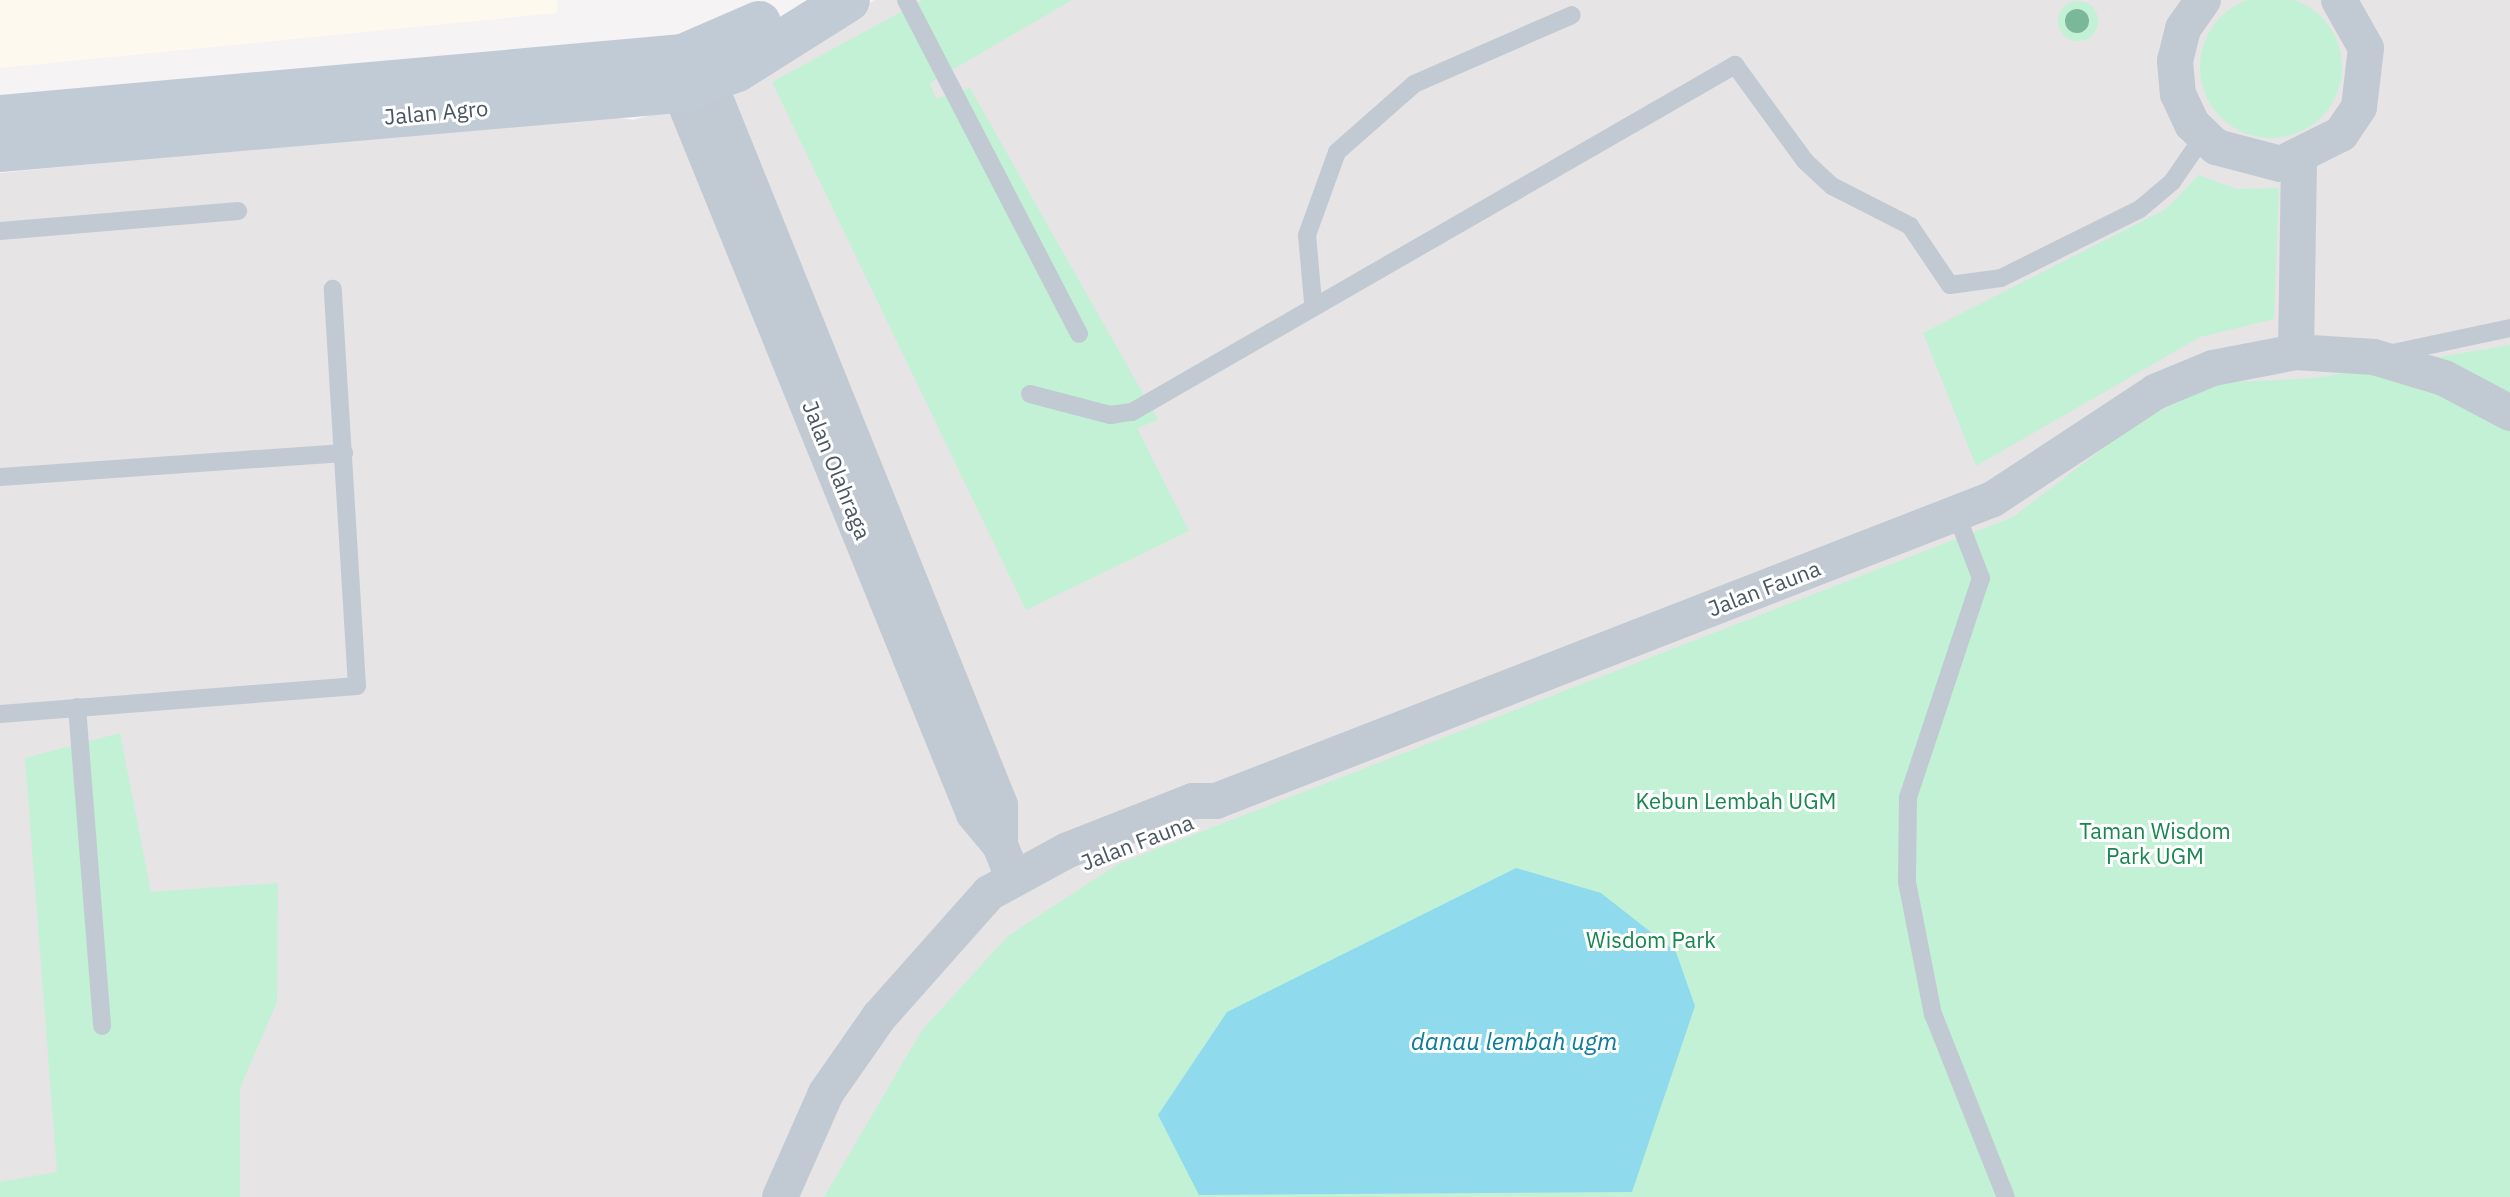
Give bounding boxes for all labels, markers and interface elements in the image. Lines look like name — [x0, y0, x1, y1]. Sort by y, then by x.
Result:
street label: Jalan Agro — [383, 94, 489, 130]
street label: Jalan Olahraga — [797, 397, 877, 543]
street label: Jalan Fauna — [1704, 554, 1824, 622]
park label: Kebun Lembah UGM — [1636, 788, 1836, 814]
street label: Jalan Fauna — [1077, 808, 1197, 876]
park label: Taman Wisdom Park UGM — [2079, 817, 2231, 868]
park label: Wisdom Park — [1586, 927, 1716, 953]
water label: danau lembah ugm — [1411, 1028, 1617, 1056]

